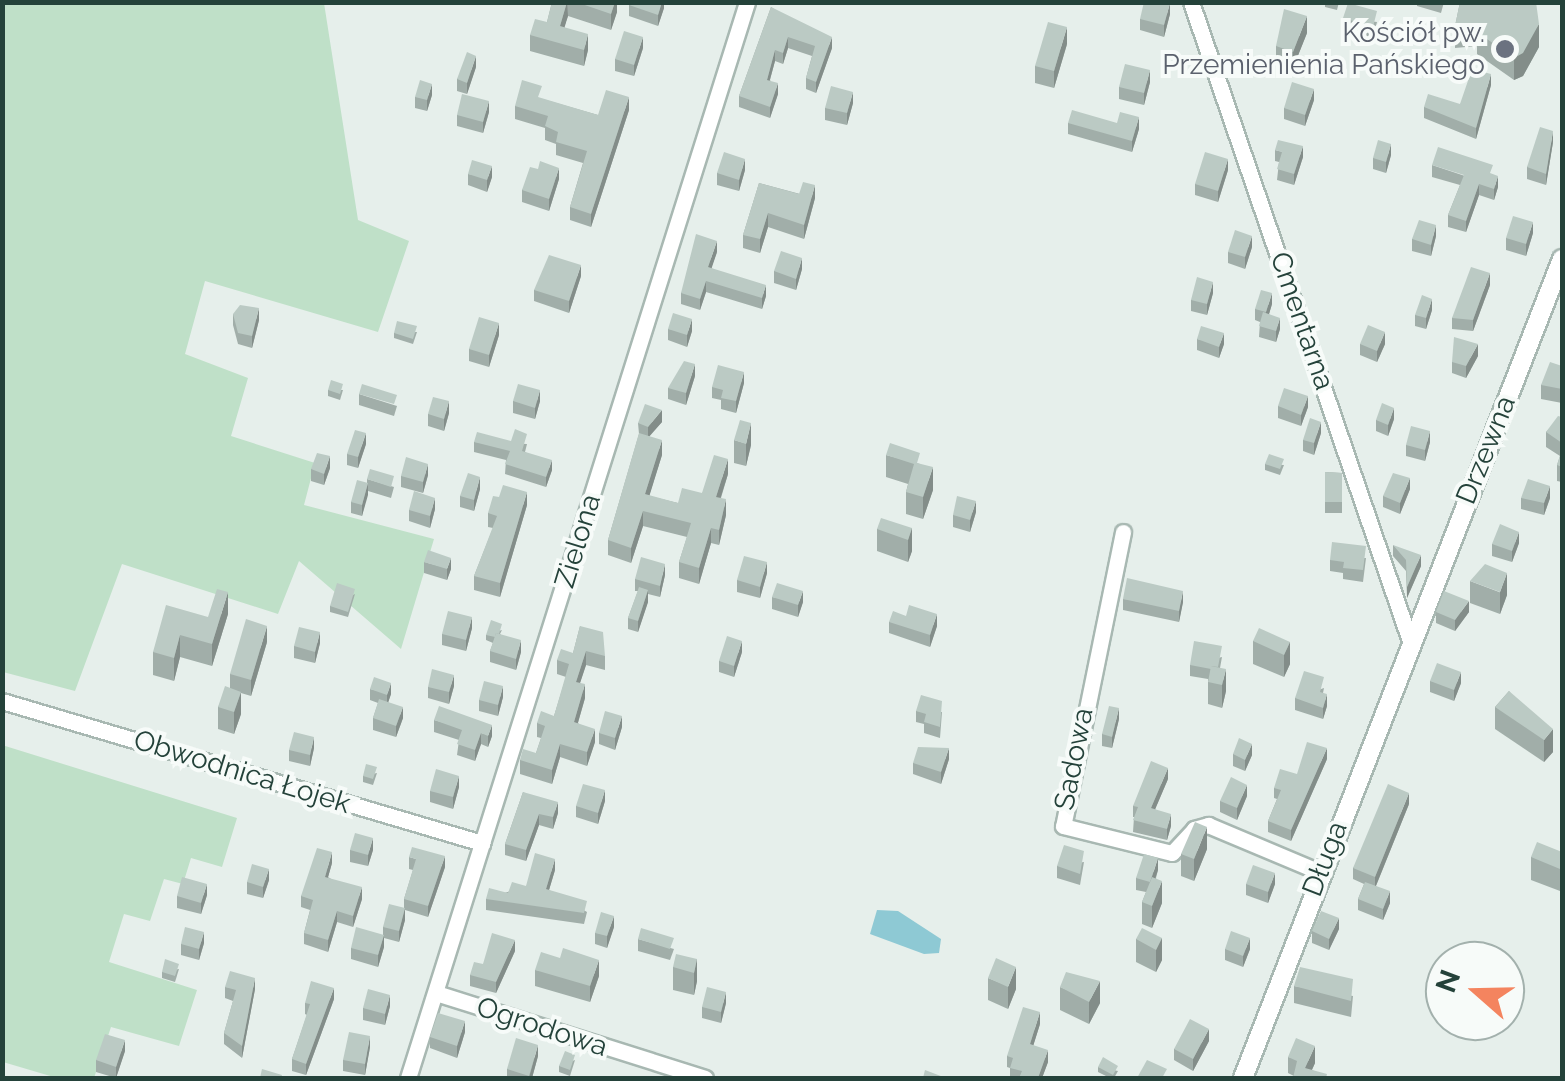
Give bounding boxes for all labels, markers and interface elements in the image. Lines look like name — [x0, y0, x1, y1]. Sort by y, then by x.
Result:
place label: Kościół pw. Przemienienia Pańskiego — [1162, 16, 1485, 82]
marker: Kościół pw. Przemienienia Pańskiego — [1494, 38, 1516, 60]
street label: Cmentarna — [1263, 248, 1341, 394]
street label: Drzewna — [1449, 391, 1523, 509]
street label: Zielona — [548, 490, 608, 592]
street label: Sadowa — [1048, 705, 1100, 813]
street label: Obwodnica Łojek — [130, 723, 354, 821]
street label: Długa — [1295, 817, 1355, 901]
north arrow — [1425, 941, 1525, 1041]
text: N — [1429, 966, 1467, 997]
street label: Ogrodowa — [472, 990, 612, 1064]

